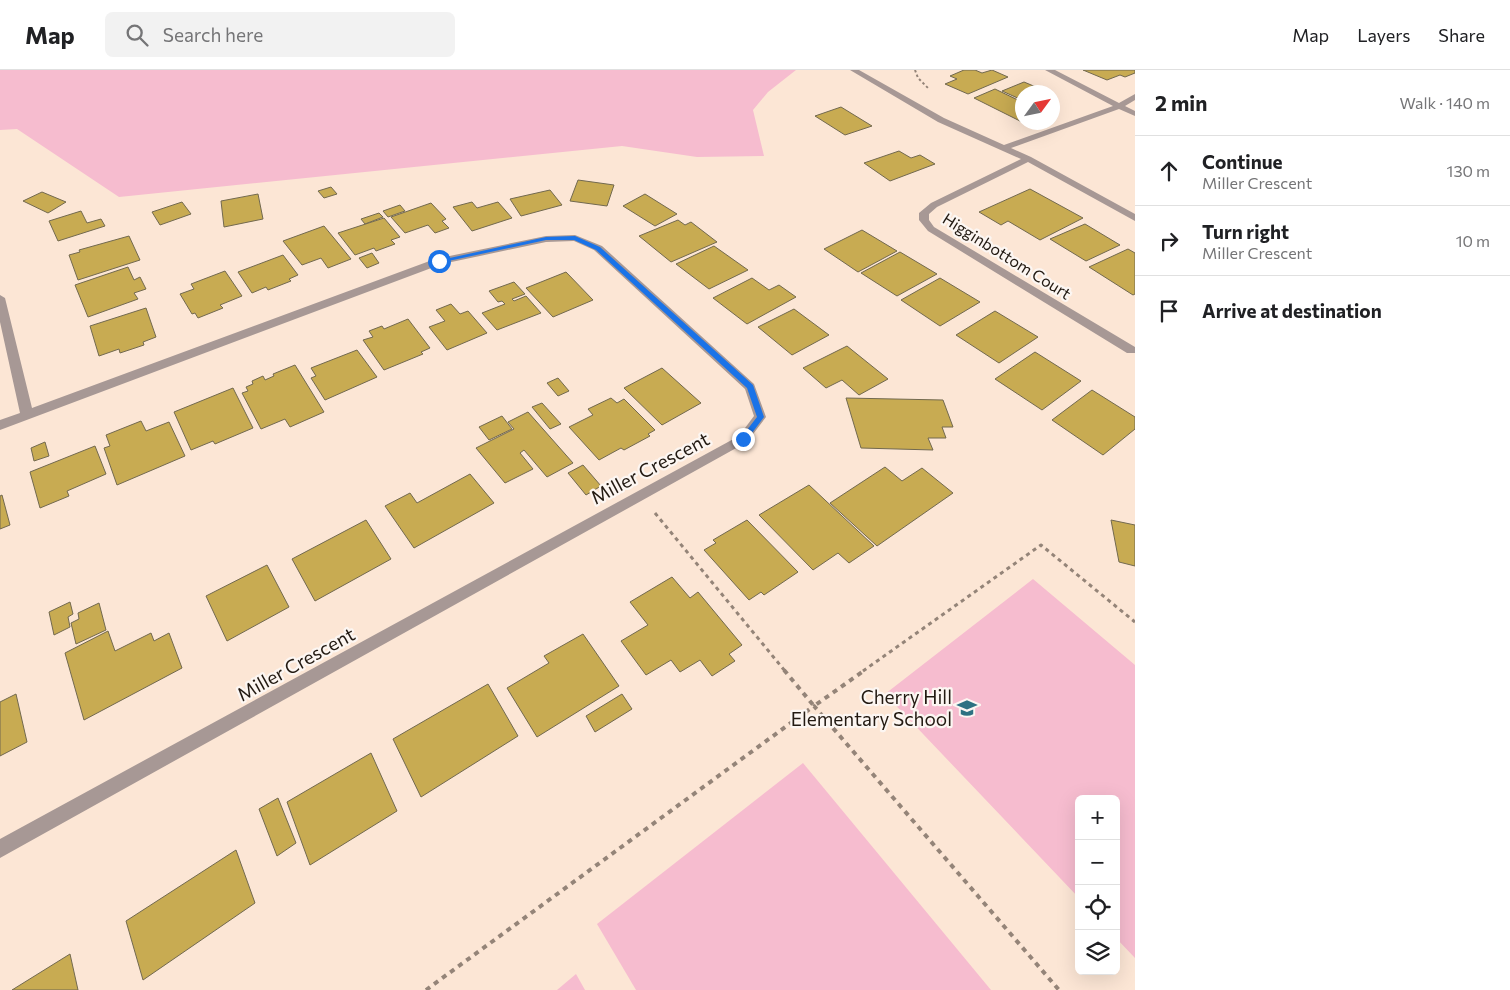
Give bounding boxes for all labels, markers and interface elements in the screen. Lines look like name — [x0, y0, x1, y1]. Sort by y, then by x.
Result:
search box — [105, 12, 455, 57]
text: Map — [25, 20, 75, 49]
icon: search — [123, 21, 151, 49]
text: Search here — [163, 23, 263, 46]
text: Map — [1292, 24, 1329, 46]
text: Layers — [1357, 24, 1410, 46]
text: Share — [1438, 24, 1485, 46]
north arrow — [1015, 85, 1060, 130]
text: 2 min — [1155, 90, 1207, 115]
text: Walk · 140 m — [1400, 93, 1490, 112]
text: Continue — [1202, 150, 1282, 173]
icon: ahead — [1155, 157, 1183, 185]
text: 130 m — [1447, 161, 1490, 180]
text: Miller Crescent — [1202, 173, 1312, 192]
street label: Higginbottom Court — [940, 208, 1075, 303]
text: Turn right — [1202, 220, 1289, 243]
icon: right — [1155, 227, 1183, 255]
text: 10 m — [1456, 231, 1490, 250]
text: Miller Crescent — [1202, 243, 1312, 262]
route start — [428, 250, 451, 273]
icon: arrive — [1155, 297, 1183, 325]
text: Arrive at destination — [1202, 299, 1382, 322]
street label: Miller Crescent — [587, 427, 713, 508]
route end — [732, 428, 755, 451]
street label: Miller Crescent — [233, 622, 359, 705]
place label: Cherry Hill Elementary School — [791, 685, 952, 730]
school or university icon: Cherry Hill Elementary School — [956, 697, 978, 719]
map controls — [1075, 795, 1120, 975]
button: + — [1075, 795, 1120, 840]
button: − — [1075, 840, 1120, 885]
button: locate — [1075, 885, 1120, 930]
button: layers — [1075, 930, 1120, 975]

